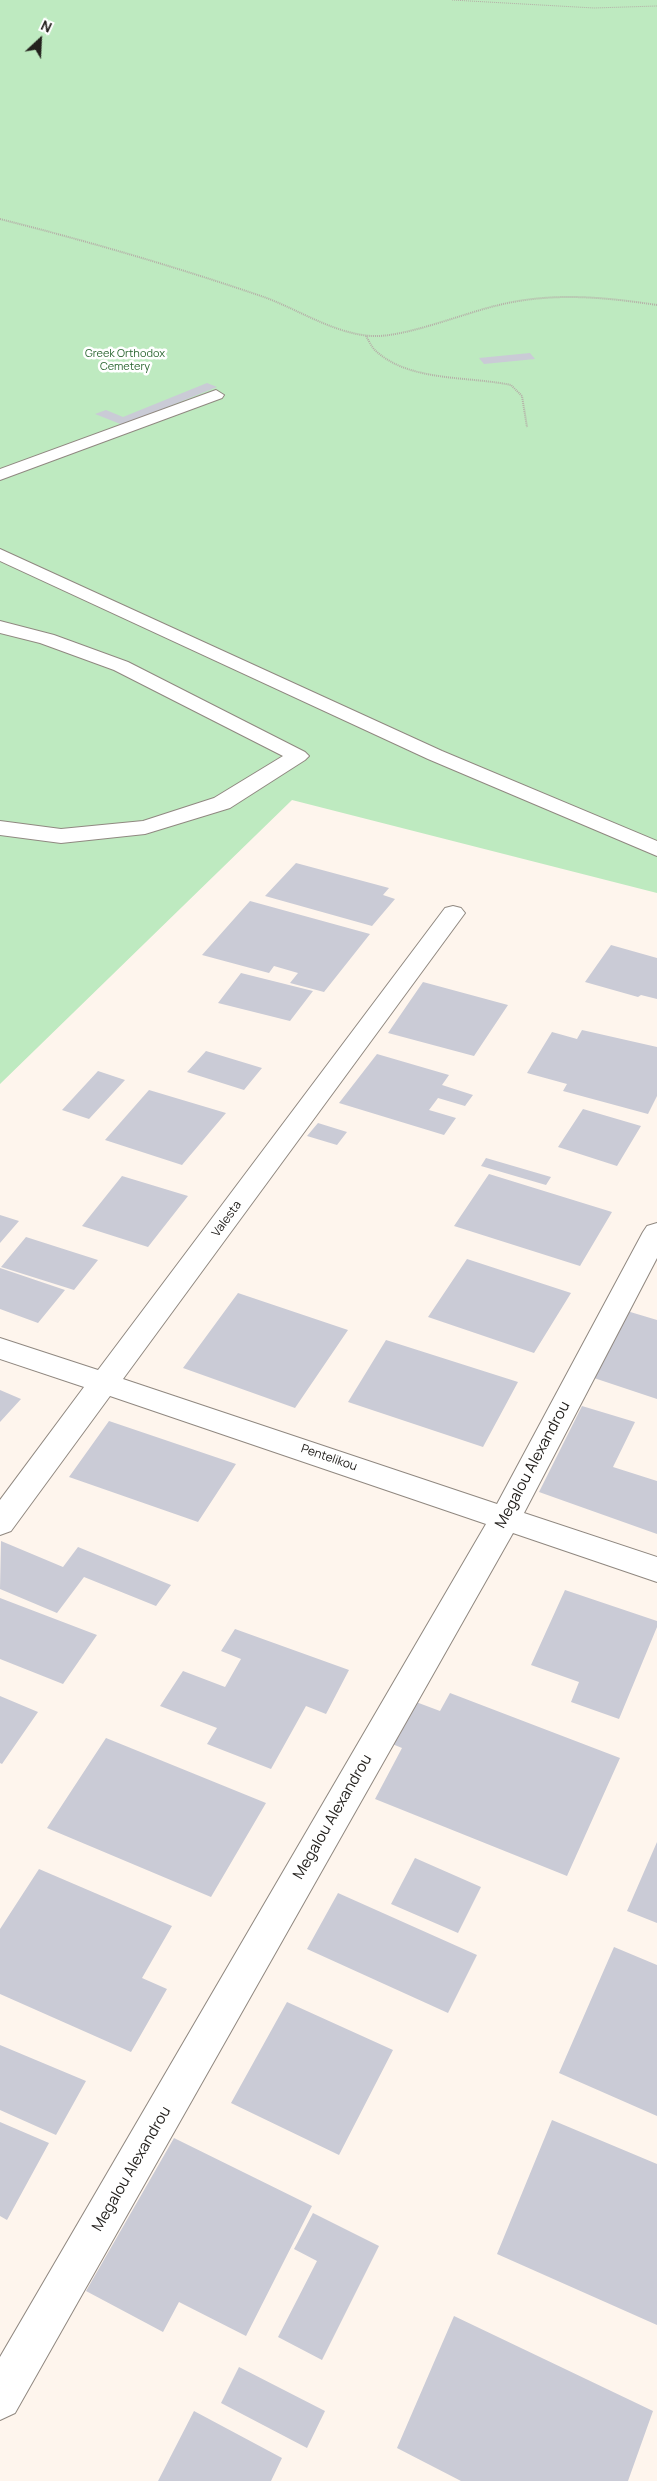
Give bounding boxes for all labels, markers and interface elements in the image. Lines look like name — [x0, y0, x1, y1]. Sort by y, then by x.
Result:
north arrow — [15, 15, 65, 65]
text: N — [38, 15, 55, 37]
park label: Greek Orthodox Cemetery — [85, 347, 165, 373]
street label: Valesta — [209, 1198, 245, 1240]
street label: Megalou Alexandrou — [492, 1398, 574, 1532]
street label: Pentelikou — [299, 1442, 359, 1474]
street label: Megalou Alexandrou — [290, 1751, 376, 1883]
street label: Megalou Alexandrou — [89, 2103, 175, 2235]

